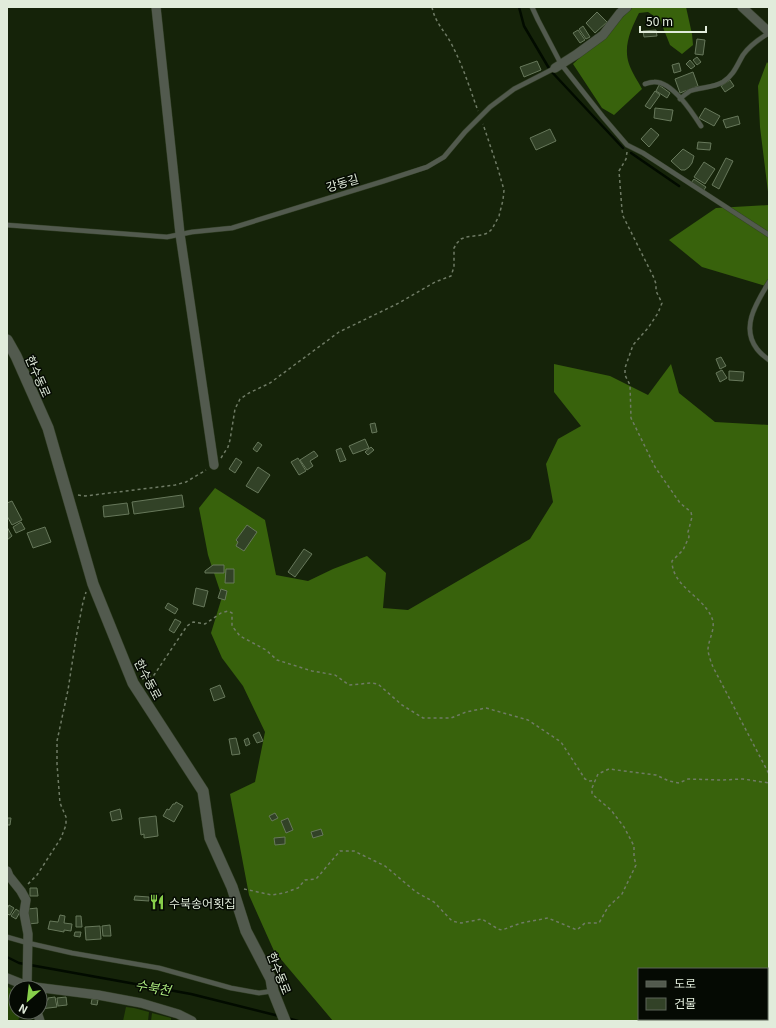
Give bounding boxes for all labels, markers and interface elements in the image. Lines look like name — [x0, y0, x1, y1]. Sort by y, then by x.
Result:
scale bar — [640, 8, 706, 34]
text: 50 m — [646, 12, 673, 29]
street label: 강동길 — [324, 169, 360, 195]
street label: 한수동로 — [22, 352, 56, 400]
street label: 한수동로 — [131, 656, 167, 702]
restaurant icon: 수북송어횟집 — [148, 893, 166, 911]
place label: 수북송어횟집 — [169, 894, 235, 911]
street label: 한수동로 — [264, 949, 296, 997]
legend — [638, 968, 768, 1020]
text: 도로 — [674, 974, 696, 991]
water label: 수북천 — [134, 975, 173, 1000]
north arrow — [8, 980, 48, 1020]
text: 건물 — [674, 994, 696, 1011]
text: N — [15, 1001, 30, 1019]

